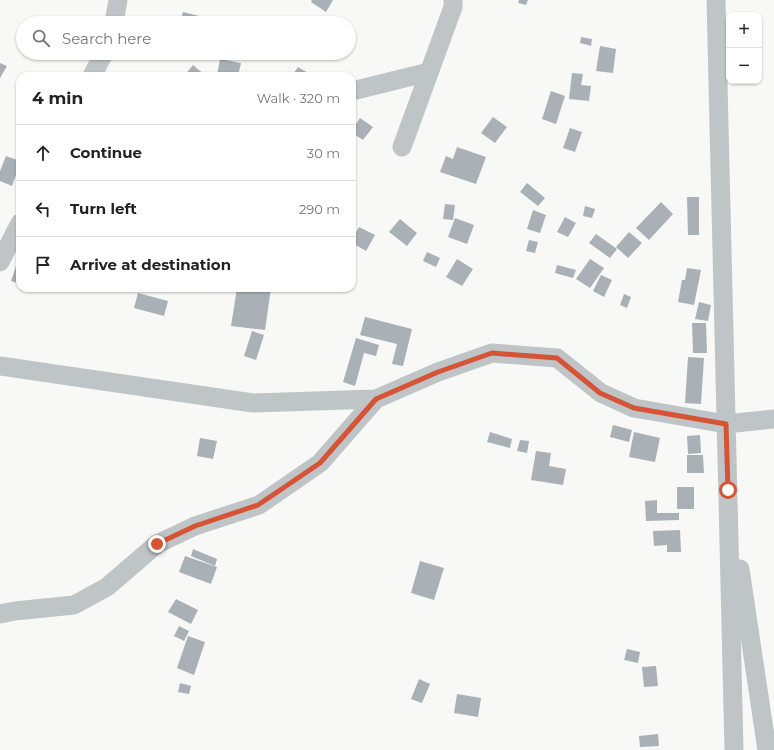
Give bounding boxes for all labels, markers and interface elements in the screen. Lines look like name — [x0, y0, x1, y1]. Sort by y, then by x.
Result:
map controls — [726, 12, 762, 84]
button: + — [726, 12, 762, 48]
search box — [16, 16, 356, 60]
icon: search — [30, 27, 52, 49]
text: Search here — [62, 29, 151, 48]
button: − — [726, 48, 762, 84]
text: 4 min — [32, 88, 83, 108]
text: Walk · 320 m — [257, 90, 340, 106]
icon: ahead — [32, 142, 54, 164]
text: Continue — [70, 143, 142, 162]
text: 30 m — [307, 145, 340, 161]
icon: left — [32, 198, 54, 220]
text: Turn left — [70, 199, 137, 218]
text: 290 m — [299, 201, 340, 217]
icon: arrive — [32, 254, 54, 276]
text: Arrive at destination — [70, 255, 231, 274]
route start — [719, 481, 737, 499]
route end — [148, 535, 166, 553]

